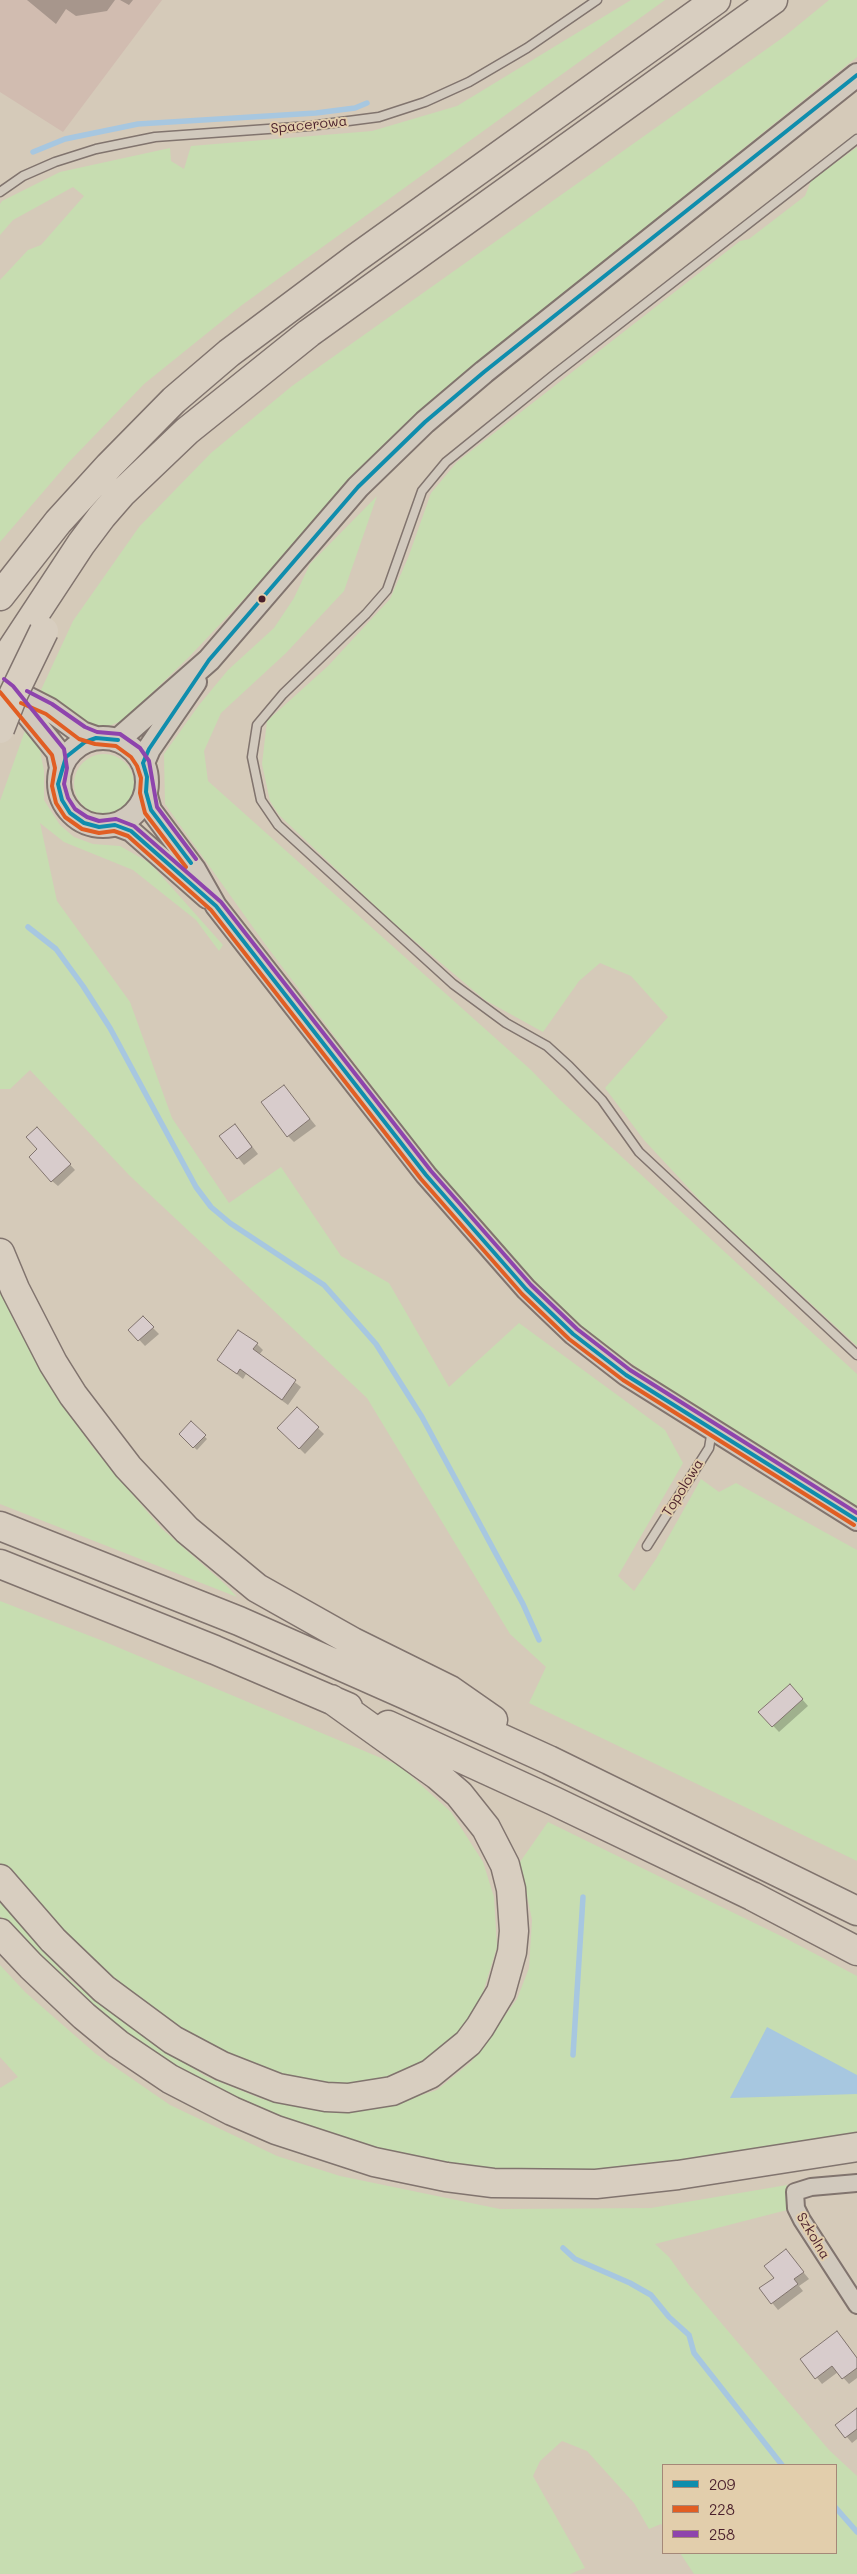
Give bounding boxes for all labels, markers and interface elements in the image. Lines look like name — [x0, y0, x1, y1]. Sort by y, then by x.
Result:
street label: Spacerowa — [270, 113, 348, 137]
unlabelled marker — [257, 594, 267, 604]
street label: Topolowa — [659, 1456, 707, 1520]
street label: Szkolna — [793, 2210, 833, 2262]
legend — [662, 2464, 837, 2554]
text: 209 — [709, 2474, 735, 2494]
text: 228 — [709, 2499, 735, 2519]
text: 258 — [709, 2524, 735, 2544]

